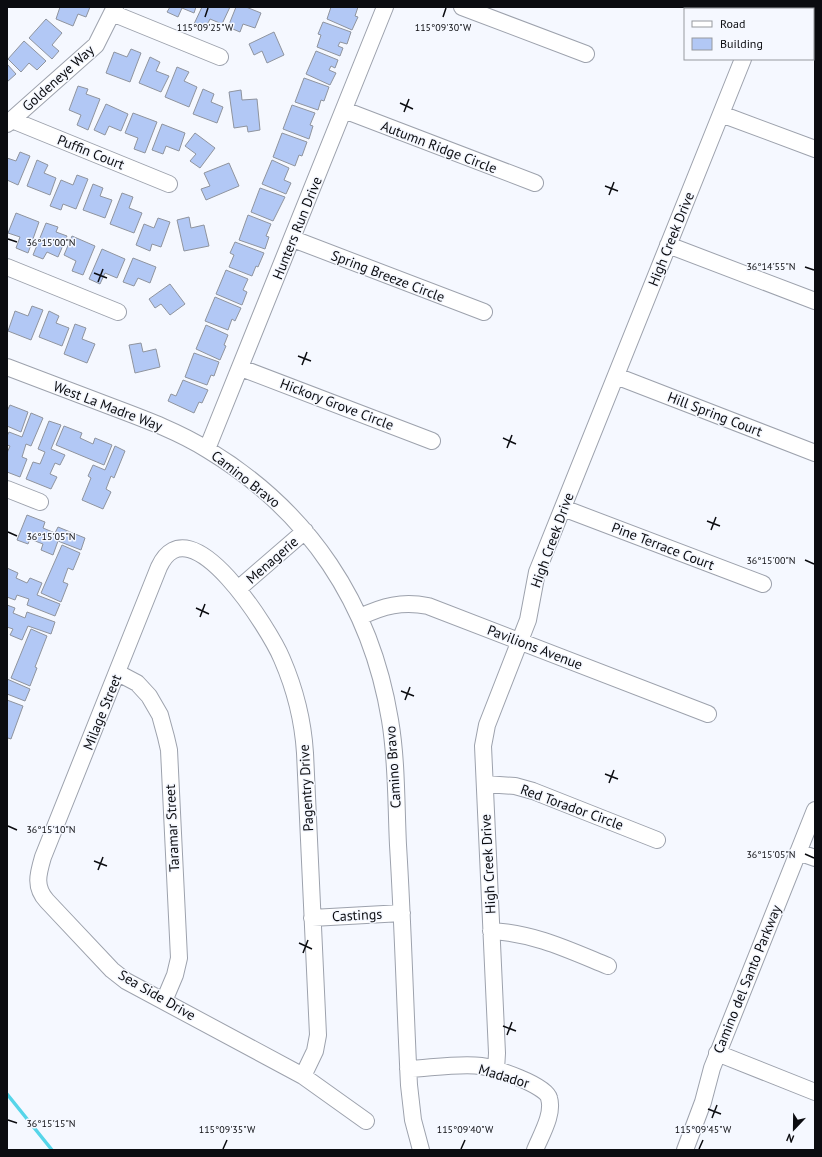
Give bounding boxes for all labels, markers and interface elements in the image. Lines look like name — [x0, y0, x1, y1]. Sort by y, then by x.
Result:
legend — [684, 8, 814, 60]
text: Road — [720, 16, 745, 31]
text: 115°09'25"W — [177, 21, 234, 34]
text: 115°09'30"W — [415, 21, 472, 34]
text: Building — [720, 36, 763, 51]
street label: Goldeneye Way — [18, 41, 98, 115]
street label: Autumn Ridge Circle — [378, 117, 500, 177]
street label: Puffin Court — [55, 130, 127, 174]
street label: Hunters Run Drive — [268, 174, 326, 282]
street label: High Creek Drive — [644, 189, 698, 289]
text: 36°15'00"N — [26, 236, 76, 249]
street label: Spring Breeze Circle — [329, 246, 447, 306]
text: 36°14'55"N — [746, 260, 796, 273]
street label: Hickory Grove Circle — [278, 374, 396, 434]
street label: West La Madre Way — [51, 377, 166, 435]
street label: Hill Spring Court — [665, 388, 765, 440]
street label: Camino Bravo — [208, 446, 284, 512]
street label: High Creek Drive — [526, 490, 578, 590]
street label: Pine Terrace Court — [609, 518, 717, 574]
text: 36°15'05"N — [26, 530, 76, 543]
street label: Menagerie — [242, 533, 302, 587]
text: 36°15'00"N — [746, 554, 796, 567]
street label: Pavilions Avenue — [485, 621, 585, 673]
street label: Milage Street — [79, 671, 125, 752]
street label: Camino Bravo — [381, 725, 405, 809]
street label: Pagentry Drive — [295, 744, 317, 832]
street label: Red Torador Circle — [518, 780, 626, 834]
street label: Taramar Street — [161, 784, 183, 872]
street label: High Creek Drive — [476, 814, 500, 914]
text: 36°15'10"N — [26, 823, 76, 836]
text: 36°15'05"N — [746, 848, 796, 861]
street label: Camino del Santo Parkway — [709, 902, 785, 1056]
street label: Castings — [331, 905, 383, 925]
street label: Sea Side Drive — [115, 966, 199, 1024]
street label: Madador — [476, 1060, 532, 1092]
north arrow — [774, 1109, 814, 1149]
text: 36°15'15"N — [26, 1117, 76, 1130]
text: 115°09'35"W — [199, 1123, 256, 1136]
text: 115°09'40"W — [437, 1123, 494, 1136]
text: 115°09'45"W — [675, 1123, 732, 1136]
text: N — [784, 1130, 796, 1146]

